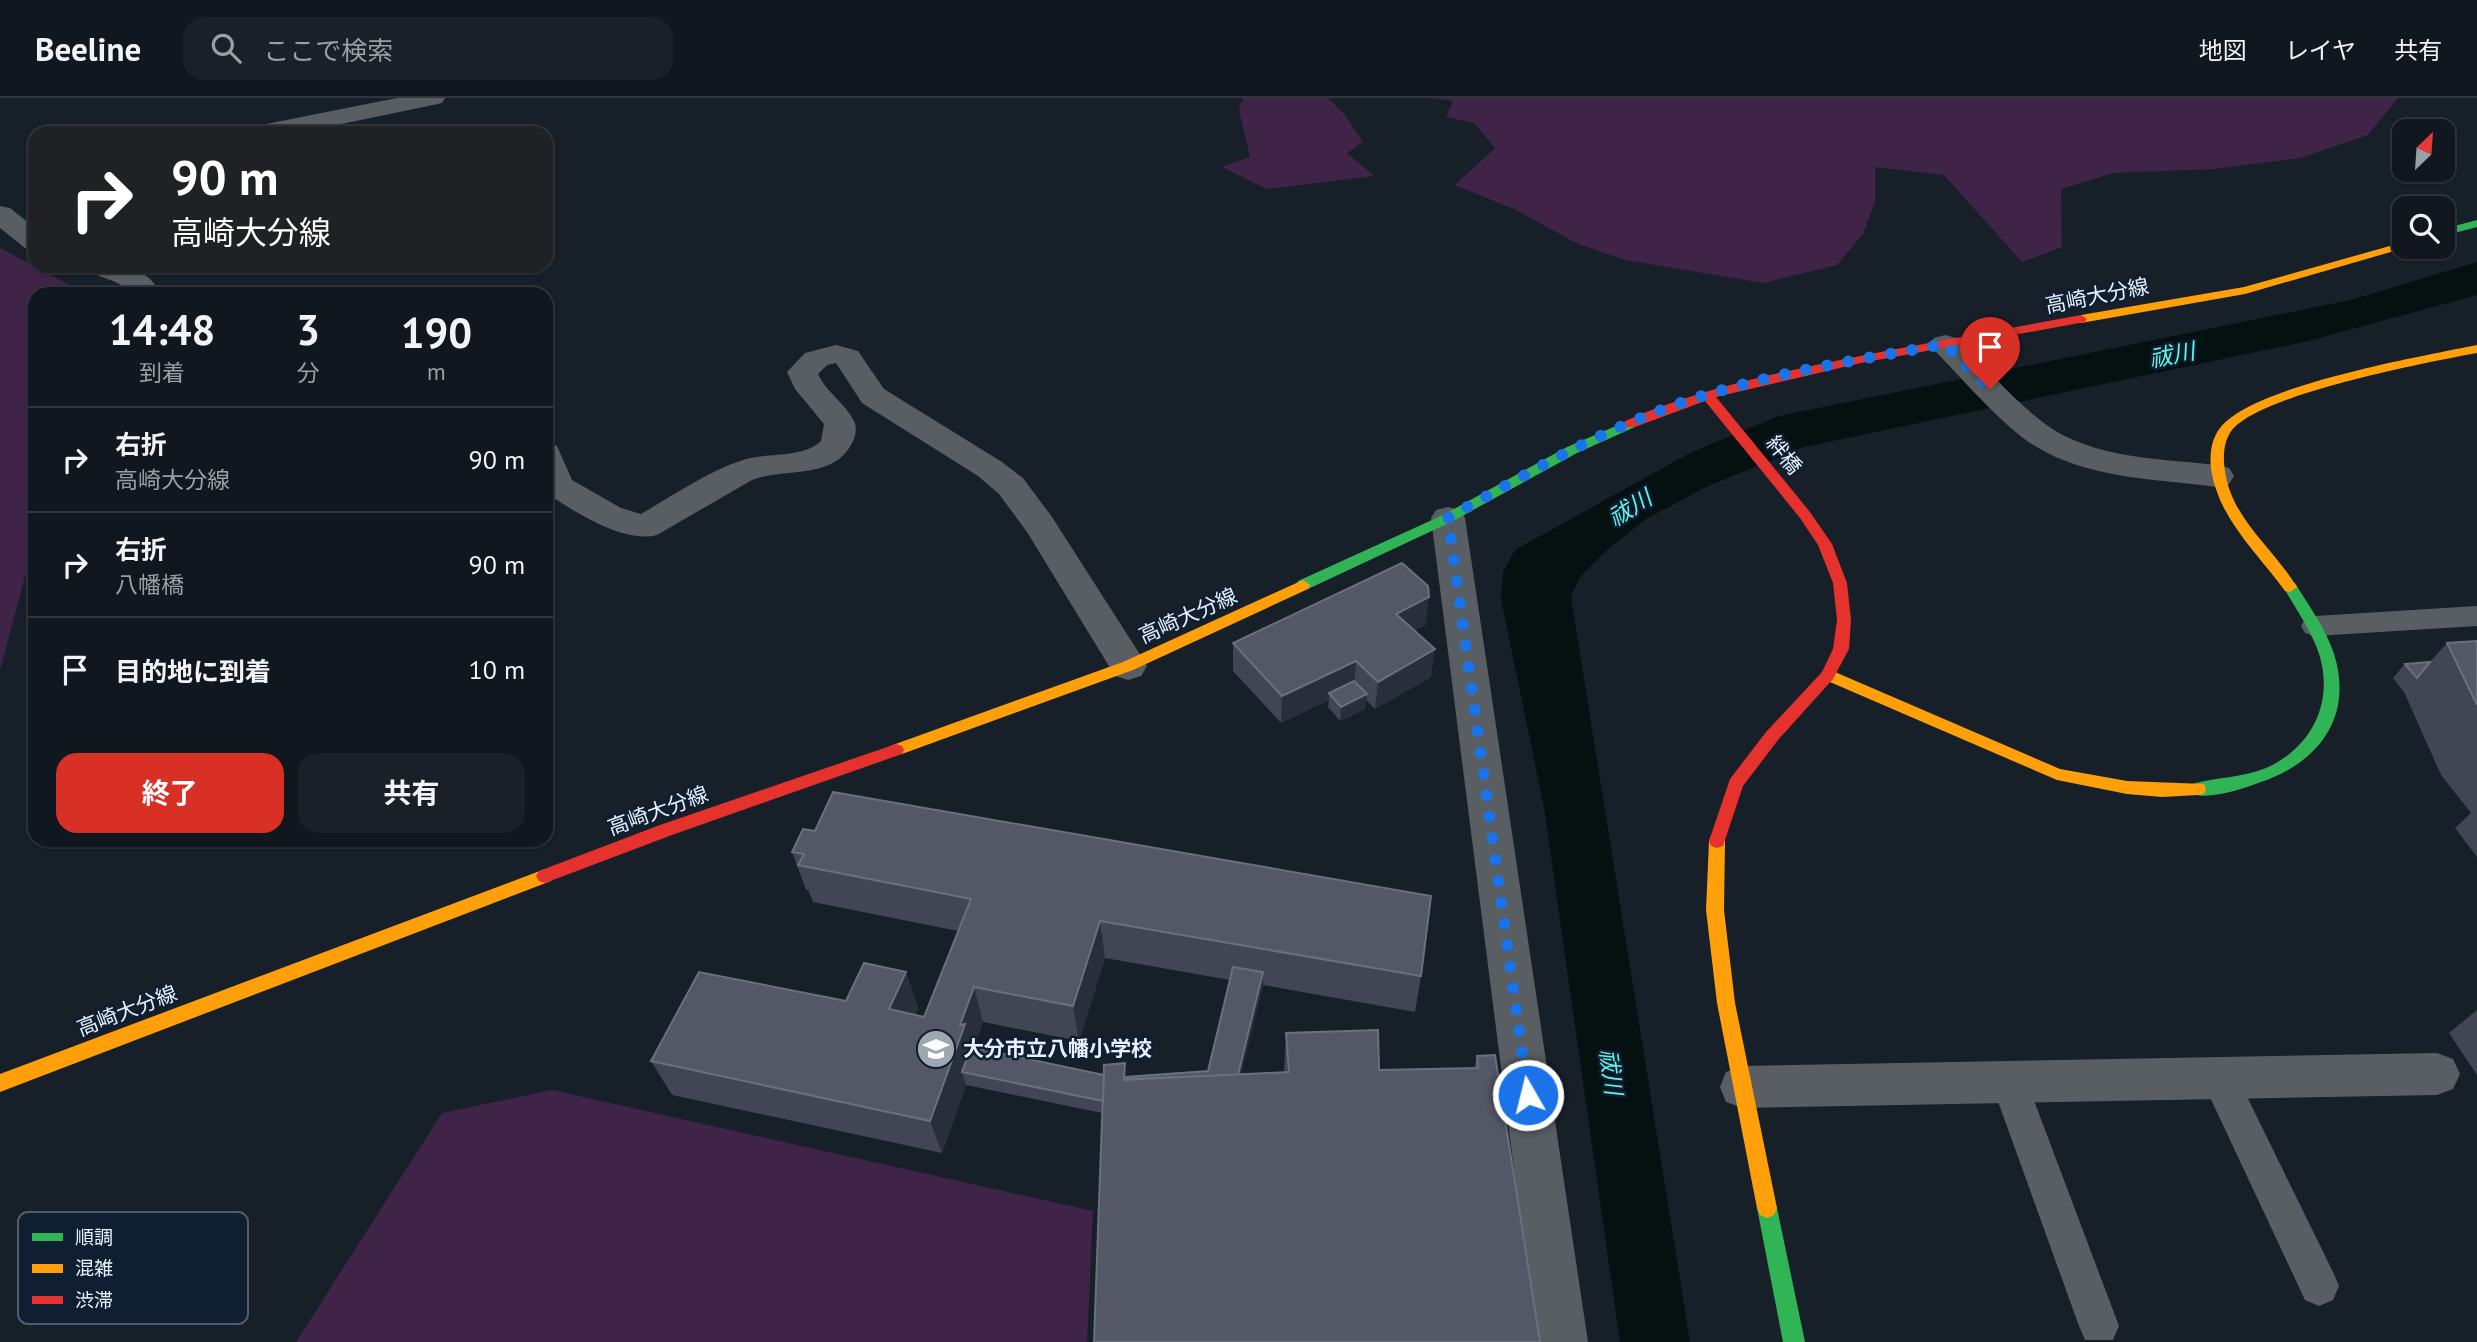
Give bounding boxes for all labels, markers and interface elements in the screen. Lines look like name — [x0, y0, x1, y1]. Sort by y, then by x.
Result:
search box — [183, 17, 673, 80]
text: Beeline — [35, 27, 141, 70]
icon: search — [207, 29, 245, 67]
text: ここで検索 — [263, 34, 393, 67]
text: 地図 — [2199, 35, 2247, 66]
text: レイヤ — [2285, 35, 2356, 66]
text: 共有 — [2394, 35, 2442, 66]
north arrow — [2392, 119, 2455, 182]
map controls — [2392, 119, 2455, 259]
text: 90 m — [171, 145, 278, 209]
icon: right — [56, 154, 147, 245]
button: search — [2392, 196, 2455, 259]
text: 高崎大分線 — [171, 211, 331, 253]
street label: 高崎大分線 — [2043, 272, 2151, 319]
text: 14:48 — [109, 302, 215, 357]
text: 3 — [296, 302, 320, 357]
text: 190 — [401, 305, 472, 360]
pin — [1960, 317, 2020, 389]
icon: arrive — [1971, 328, 2009, 366]
water label: 祓川 — [2147, 335, 2200, 373]
text: m — [427, 357, 446, 386]
text: 到着 — [139, 358, 185, 387]
text: 分 — [297, 358, 320, 387]
text: 右折 — [115, 428, 167, 461]
street label: 絆橋 — [1761, 430, 1808, 480]
icon: right — [56, 441, 94, 479]
text: 90 m — [469, 443, 525, 476]
text: 高崎大分線 — [115, 465, 230, 494]
water label: 祓川 — [1603, 482, 1659, 532]
text: 右折 — [115, 533, 167, 566]
icon: right — [56, 546, 94, 584]
text: 90 m — [469, 548, 525, 581]
text: 八幡橋 — [115, 570, 184, 599]
street label: 高崎大分線 — [1134, 582, 1241, 649]
icon: arrive — [56, 651, 94, 689]
text: 10 m — [469, 653, 525, 686]
text: 目的地に到着 — [115, 655, 271, 688]
button: 終了 — [56, 753, 284, 833]
button: 共有 — [298, 753, 525, 833]
street label: 高崎大分線 — [604, 780, 712, 841]
street label: 高崎大分線 — [73, 979, 181, 1042]
school or university icon: 大分市立八幡小学校 — [915, 1028, 957, 1070]
place label: 大分市立八幡小学校 — [963, 1035, 1152, 1062]
water label: 祓川 — [1594, 1047, 1629, 1100]
position arrow — [1491, 1058, 1565, 1132]
legend — [18, 1212, 248, 1324]
text: 順調 — [75, 1225, 113, 1249]
text: 混雑 — [75, 1256, 113, 1280]
text: 渋滞 — [75, 1288, 113, 1312]

